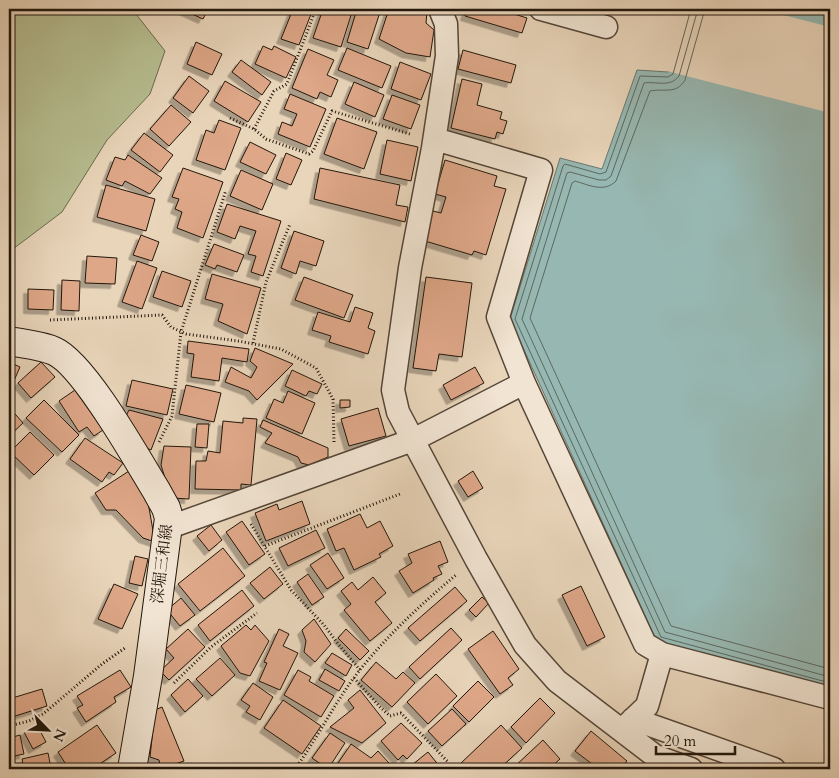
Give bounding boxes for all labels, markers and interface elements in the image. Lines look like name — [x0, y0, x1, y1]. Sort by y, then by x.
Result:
street label: 深堀三和線 — [146, 523, 178, 605]
north arrow — [22, 706, 72, 756]
scale bar — [656, 723, 735, 755]
text: N — [48, 726, 71, 745]
text: 20 m — [664, 731, 696, 751]

